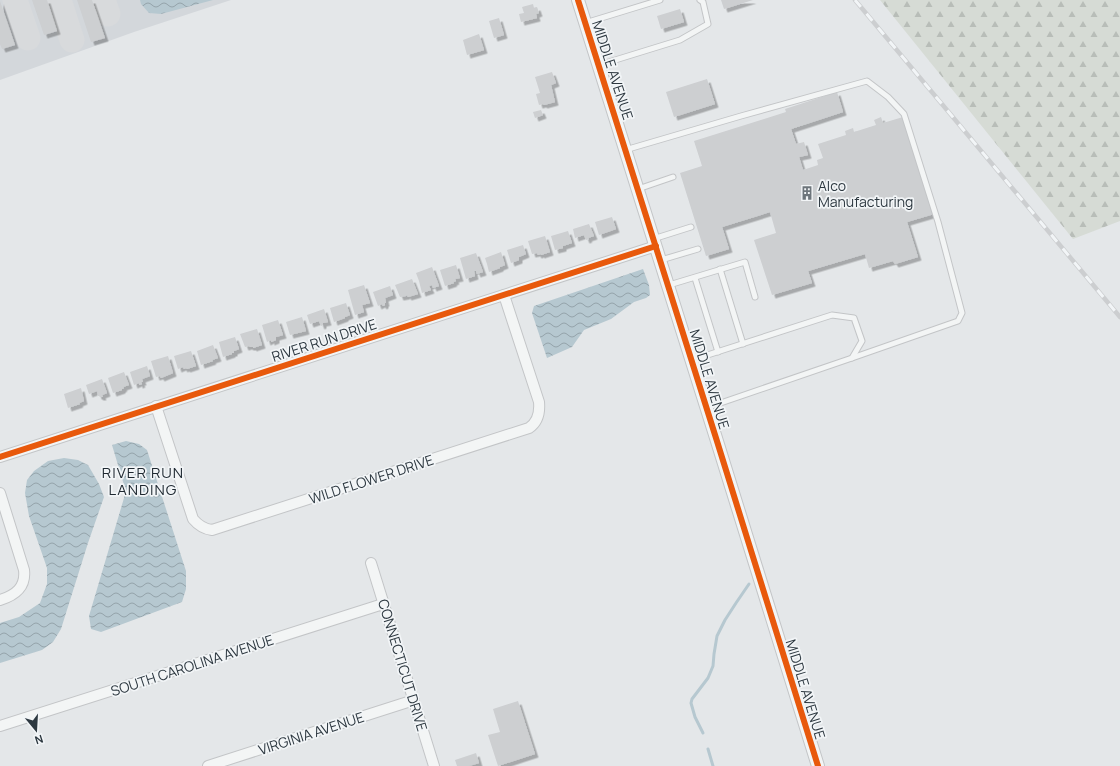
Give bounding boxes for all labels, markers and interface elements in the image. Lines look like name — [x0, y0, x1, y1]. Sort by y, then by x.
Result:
street label: MIDDLE AVENUE — [588, 18, 638, 122]
place label: Alco Manufacturing — [818, 176, 913, 211]
building icon: Alco Manufacturing — [799, 185, 815, 201]
street label: RIVER RUN DRIVE — [269, 314, 379, 366]
street label: MIDDLE AVENUE — [686, 327, 734, 431]
street label: WILD FLOWER DRIVE — [306, 450, 436, 508]
district label: RIVER RUN LANDING — [102, 462, 184, 500]
street label: CONNECTICUT DRIVE — [374, 597, 432, 733]
street label: SOUTH CAROLINA AVENUE — [108, 630, 276, 700]
street label: MIDDLE AVENUE — [782, 637, 830, 741]
street label: VIRGINIA AVENUE — [256, 707, 366, 759]
north arrow — [16, 710, 56, 750]
text: N — [33, 732, 45, 748]

